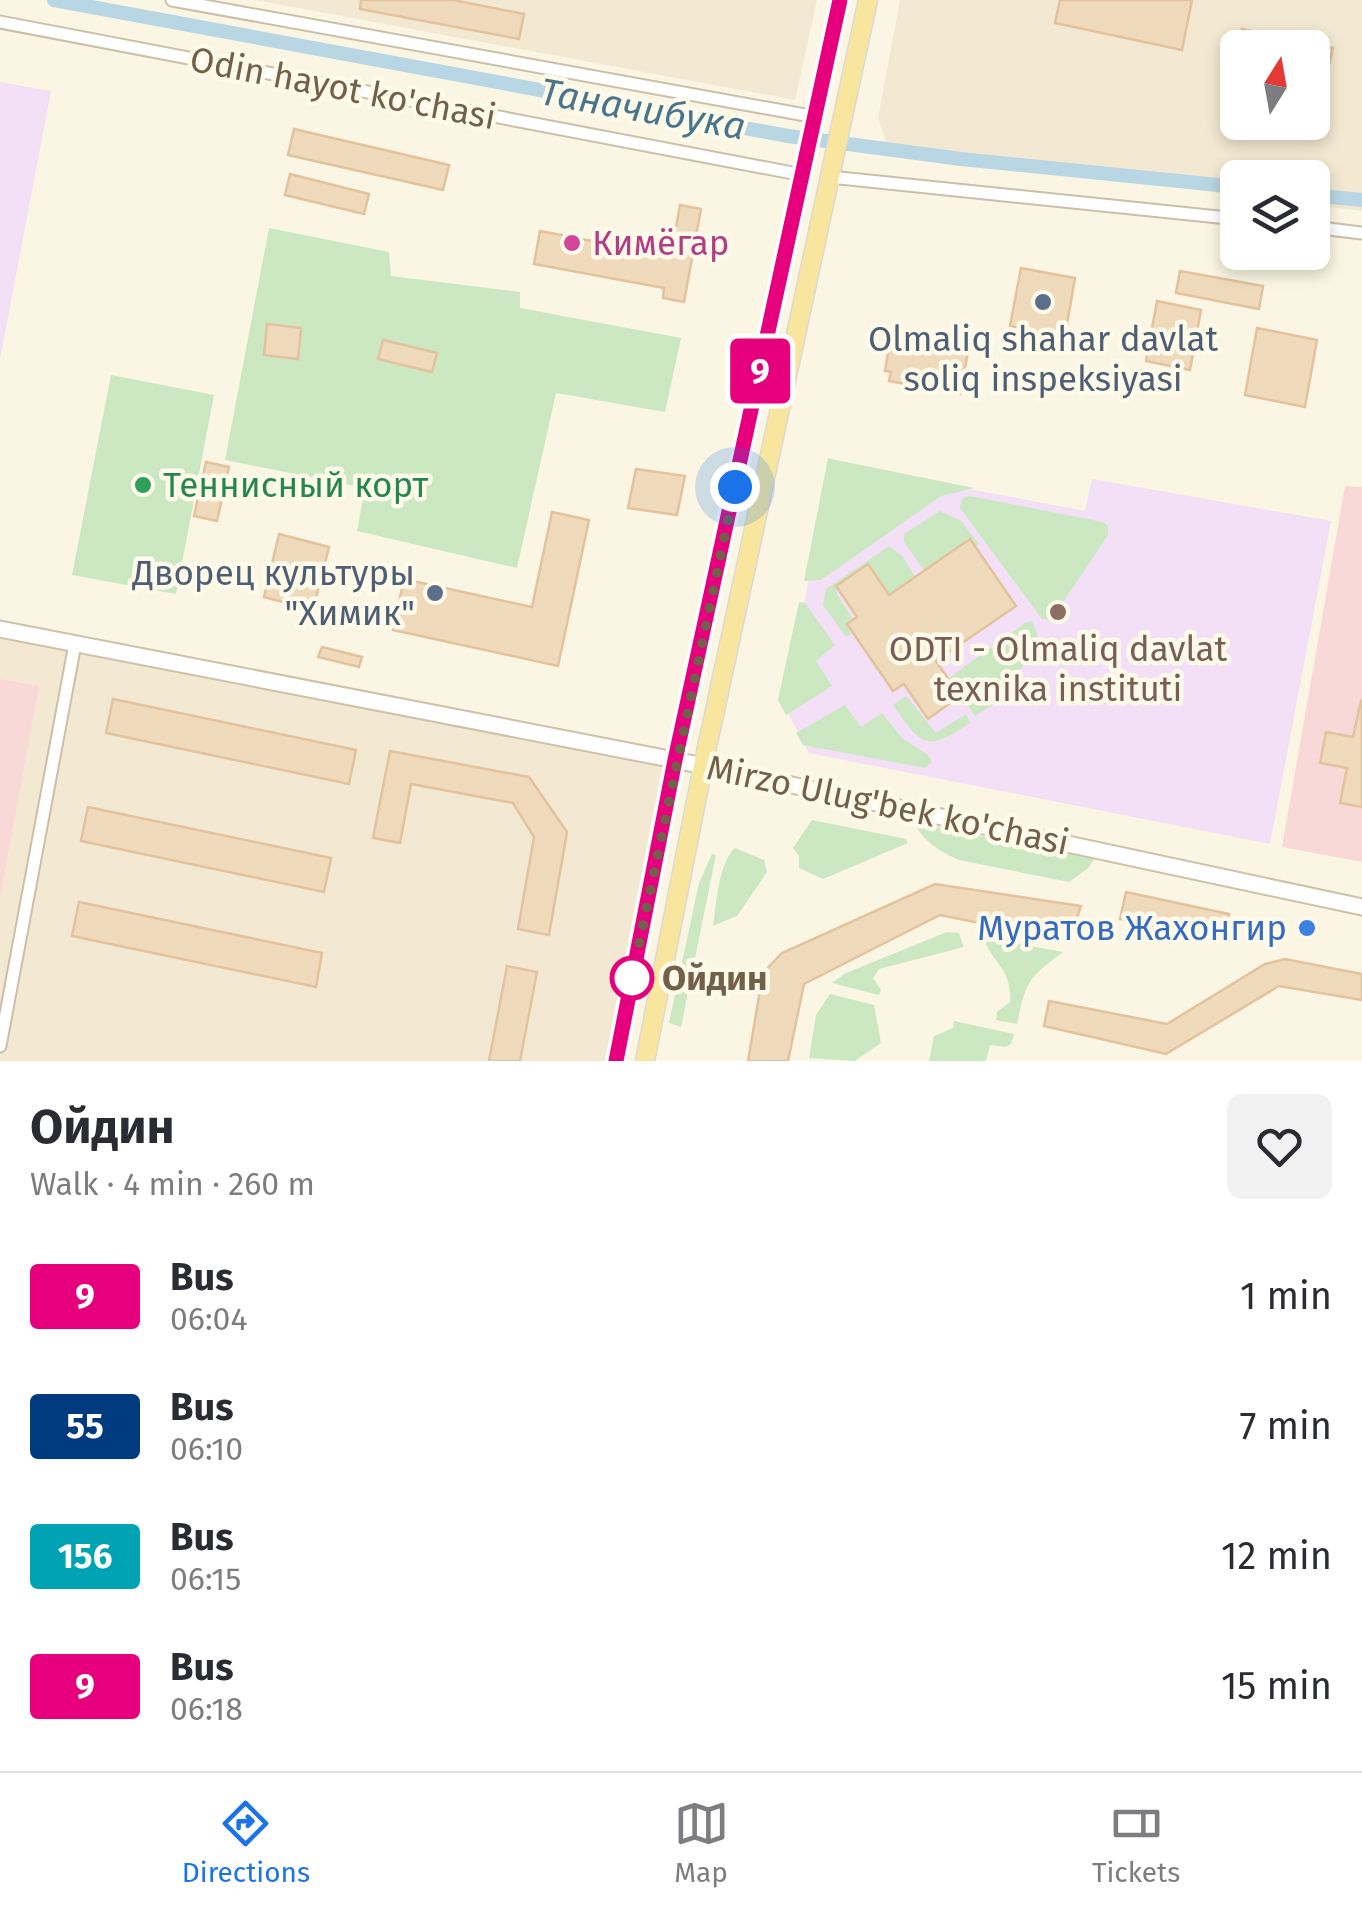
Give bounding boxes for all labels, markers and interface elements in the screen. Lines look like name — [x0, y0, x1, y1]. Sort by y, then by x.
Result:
north arrow — [1220, 30, 1330, 140]
map controls — [1220, 30, 1330, 270]
street label: Odin hayot ko'chasi — [187, 38, 499, 138]
water label: Таначибука — [537, 68, 749, 150]
button: layers — [1220, 160, 1330, 270]
place label: Кимёгар — [592, 222, 730, 264]
marker: Кимёгар — [561, 232, 583, 254]
marker: Olmaliq shahar davlat soliq inspeksiyasi — [1032, 291, 1054, 313]
place label: Olmaliq shahar davlat soliq inspeksiyasi — [868, 318, 1218, 400]
line badge: 9 — [728, 338, 792, 404]
text: 9 — [750, 350, 770, 392]
your location — [710, 462, 760, 512]
place label: Теннисный корт — [163, 464, 428, 506]
marker: Теннисный корт — [132, 474, 154, 496]
place label: Дворец культуры "Химик" — [131, 552, 415, 634]
marker: Дворец культуры "Химик" — [424, 582, 446, 604]
marker: ODTI - Olmaliq davlat texnika instituti — [1047, 601, 1069, 623]
place label: ODTI - Olmaliq davlat texnika instituti — [889, 628, 1228, 710]
street label: Mirzo Ulug'bek ko'chasi — [703, 746, 1073, 864]
place label: Муратов Жахонгир — [977, 907, 1287, 949]
marker: Муратов Жахонгир — [1296, 917, 1318, 939]
marker: Ойдин — [611, 957, 653, 999]
place label: Ойдин — [662, 957, 768, 999]
button: heart — [1227, 1094, 1332, 1199]
text: Ойдин — [30, 1098, 175, 1156]
text: Walk · 4 min · 260 m — [30, 1165, 315, 1203]
text: Bus — [170, 1254, 234, 1300]
text: 1 min — [1240, 1273, 1332, 1319]
text: 9 — [75, 1275, 95, 1317]
text: 06:04 — [170, 1300, 247, 1338]
text: Bus — [170, 1384, 234, 1430]
text: 7 min — [1240, 1403, 1332, 1449]
text: 55 — [66, 1405, 104, 1447]
text: 06:10 — [170, 1430, 243, 1468]
text: Bus — [170, 1514, 234, 1560]
text: 12 min — [1221, 1533, 1332, 1579]
text: 156 — [58, 1535, 112, 1577]
text: 06:15 — [170, 1560, 241, 1598]
text: Bus — [170, 1644, 234, 1690]
text: 15 min — [1221, 1663, 1332, 1709]
text: 9 — [75, 1665, 95, 1707]
text: 06:18 — [170, 1690, 243, 1728]
tab: Directions — [182, 1796, 310, 1889]
tab: Map — [674, 1796, 729, 1889]
tab: Tickets — [1092, 1796, 1180, 1889]

